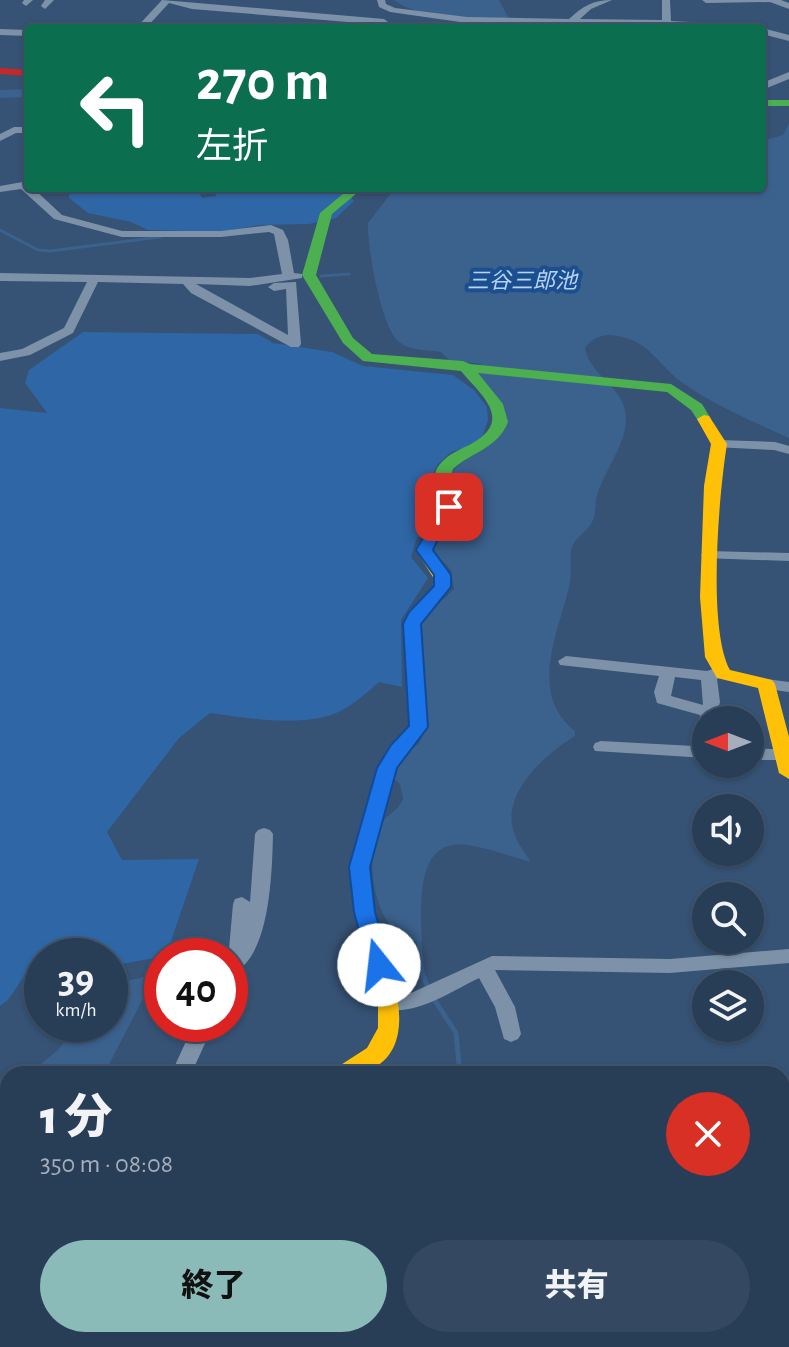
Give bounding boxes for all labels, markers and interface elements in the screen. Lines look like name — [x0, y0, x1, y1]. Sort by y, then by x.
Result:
text: 270 m — [196, 54, 329, 110]
icon: left — [64, 56, 168, 160]
text: 左折 — [196, 129, 268, 165]
water label: 三谷三郎池 — [467, 269, 579, 292]
pin — [415, 473, 483, 541]
icon: arrive — [427, 485, 471, 529]
north arrow — [692, 706, 764, 778]
map controls — [692, 706, 764, 1042]
button: sound — [692, 794, 764, 866]
button: search — [692, 882, 764, 954]
position arrow — [337, 923, 421, 1007]
speed limit sign: 40 — [144, 938, 248, 1042]
text: 39 — [58, 960, 94, 1000]
button: layers — [692, 970, 764, 1042]
text: km/h — [55, 1000, 97, 1020]
button: close — [666, 1092, 750, 1176]
text: 1 分 — [40, 1095, 113, 1143]
text: 350 m · 08:08 — [40, 1151, 173, 1177]
button: 終了 — [40, 1240, 387, 1332]
button: 共有 — [403, 1240, 750, 1332]

